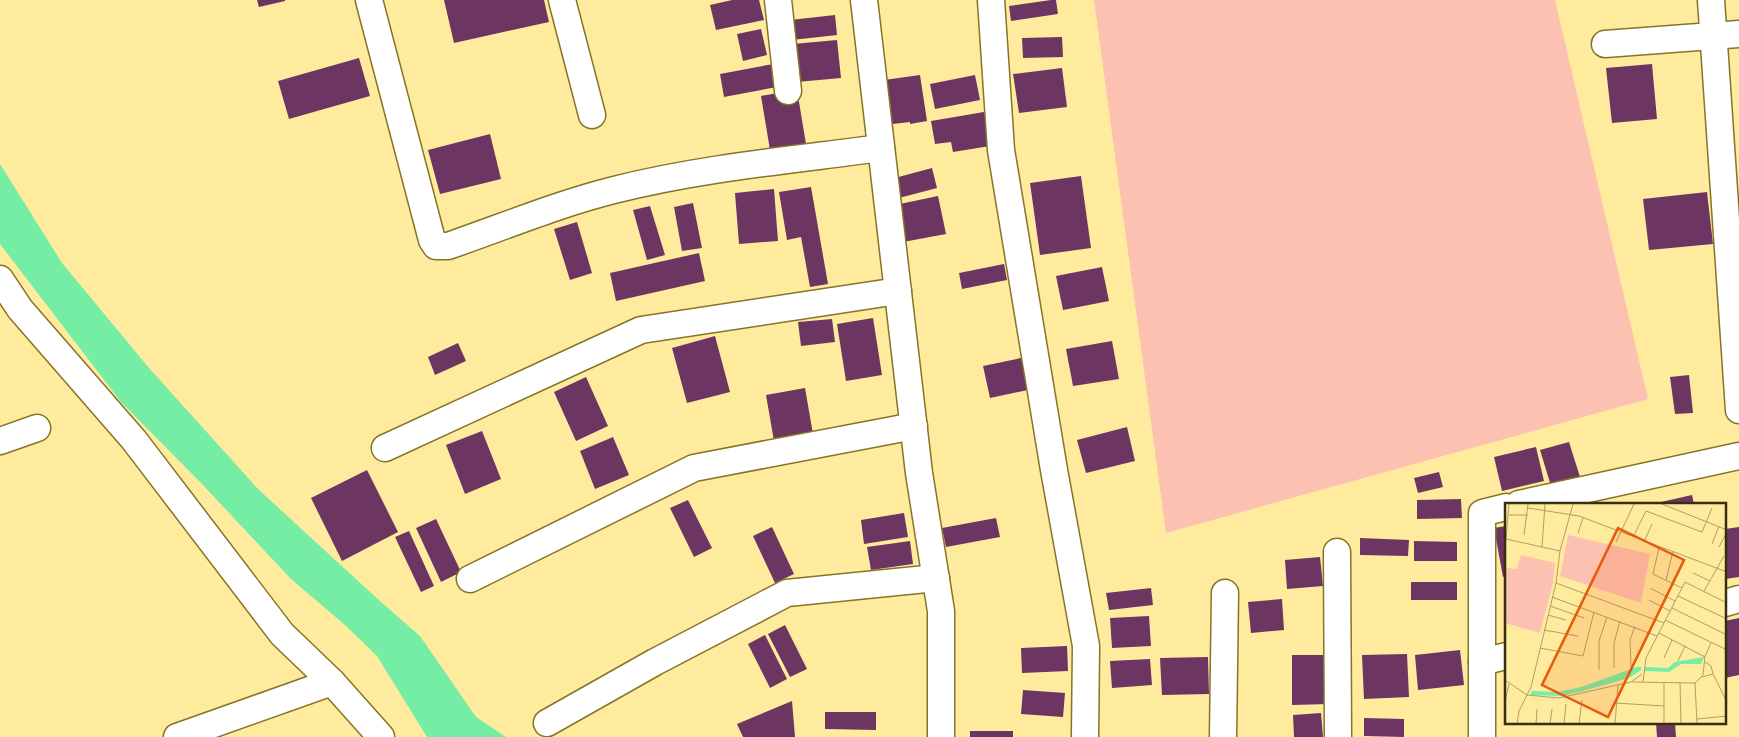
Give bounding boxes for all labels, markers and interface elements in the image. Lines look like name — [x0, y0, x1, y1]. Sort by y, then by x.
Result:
inset map — [1505, 503, 1726, 724]

